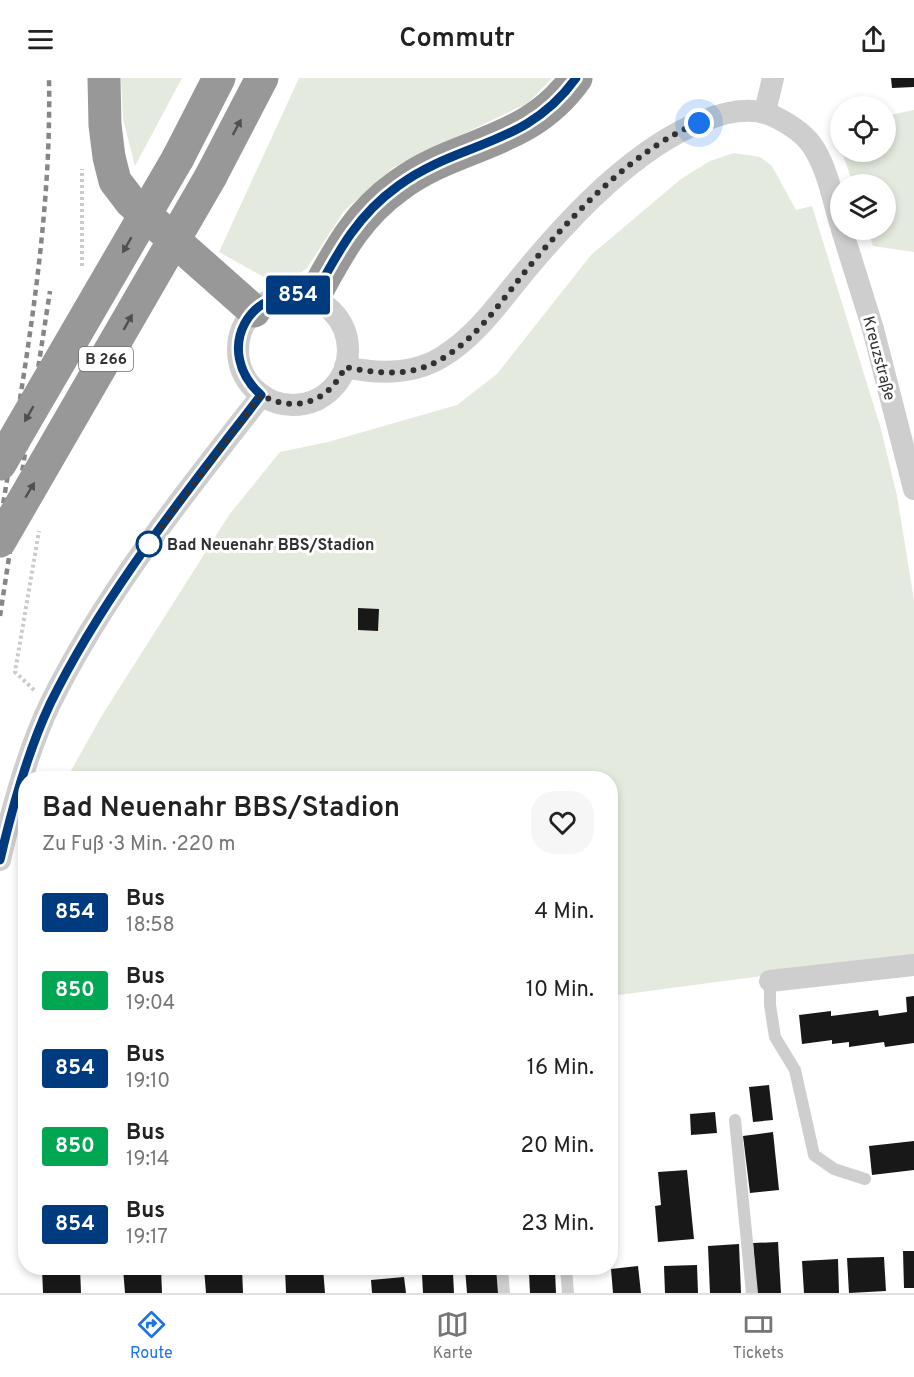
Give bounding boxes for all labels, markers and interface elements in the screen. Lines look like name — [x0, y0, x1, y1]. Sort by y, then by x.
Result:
text: Commutr — [399, 22, 515, 56]
icon: menu — [24, 23, 57, 56]
icon: share — [857, 23, 890, 56]
map controls — [830, 96, 896, 240]
button: locate — [830, 96, 896, 162]
your location — [684, 108, 714, 138]
one-way arrow — [232, 119, 241, 136]
button: layers — [830, 174, 896, 240]
one-way arrow — [122, 237, 132, 254]
line badge: 854 — [264, 276, 332, 314]
text: 854 — [278, 282, 318, 309]
one-way arrow — [123, 313, 133, 330]
street label: Kreuzstraße — [857, 314, 899, 403]
road number: B 266 — [79, 347, 133, 371]
one-way arrow — [24, 406, 34, 423]
one-way arrow — [25, 481, 35, 498]
marker: Bad Neuenahr BBS/Stadion — [136, 531, 162, 557]
place label: Bad Neuenahr BBS/Stadion — [167, 536, 374, 556]
text: Bad Neuenahr BBS/Stadion — [42, 791, 400, 827]
button: heart — [531, 791, 594, 854]
text: Zu Fuß · 3 Min. · 220 m — [42, 832, 235, 858]
text: Bus — [126, 886, 165, 913]
text: 854 — [55, 899, 95, 926]
text: 4 Min. — [534, 899, 594, 926]
text: 18:58 — [126, 913, 175, 939]
text: Bus — [126, 964, 165, 991]
text: 850 — [55, 977, 95, 1004]
text: 10 Min. — [526, 977, 594, 1004]
text: 19:04 — [126, 991, 175, 1017]
text: Bus — [126, 1042, 165, 1069]
text: 854 — [55, 1055, 95, 1082]
text: 16 Min. — [527, 1055, 594, 1082]
text: 19:10 — [126, 1069, 170, 1095]
text: Bus — [126, 1120, 165, 1147]
text: 850 — [55, 1133, 95, 1160]
text: 20 Min. — [520, 1133, 594, 1160]
text: 19:14 — [126, 1147, 169, 1173]
text: Bus — [126, 1198, 165, 1225]
text: 854 — [55, 1211, 95, 1238]
text: 23 Min. — [521, 1211, 594, 1238]
text: 19:17 — [126, 1225, 168, 1251]
tab: Route — [130, 1308, 173, 1364]
tab: Karte — [433, 1308, 473, 1364]
tab: Tickets — [733, 1308, 784, 1364]

